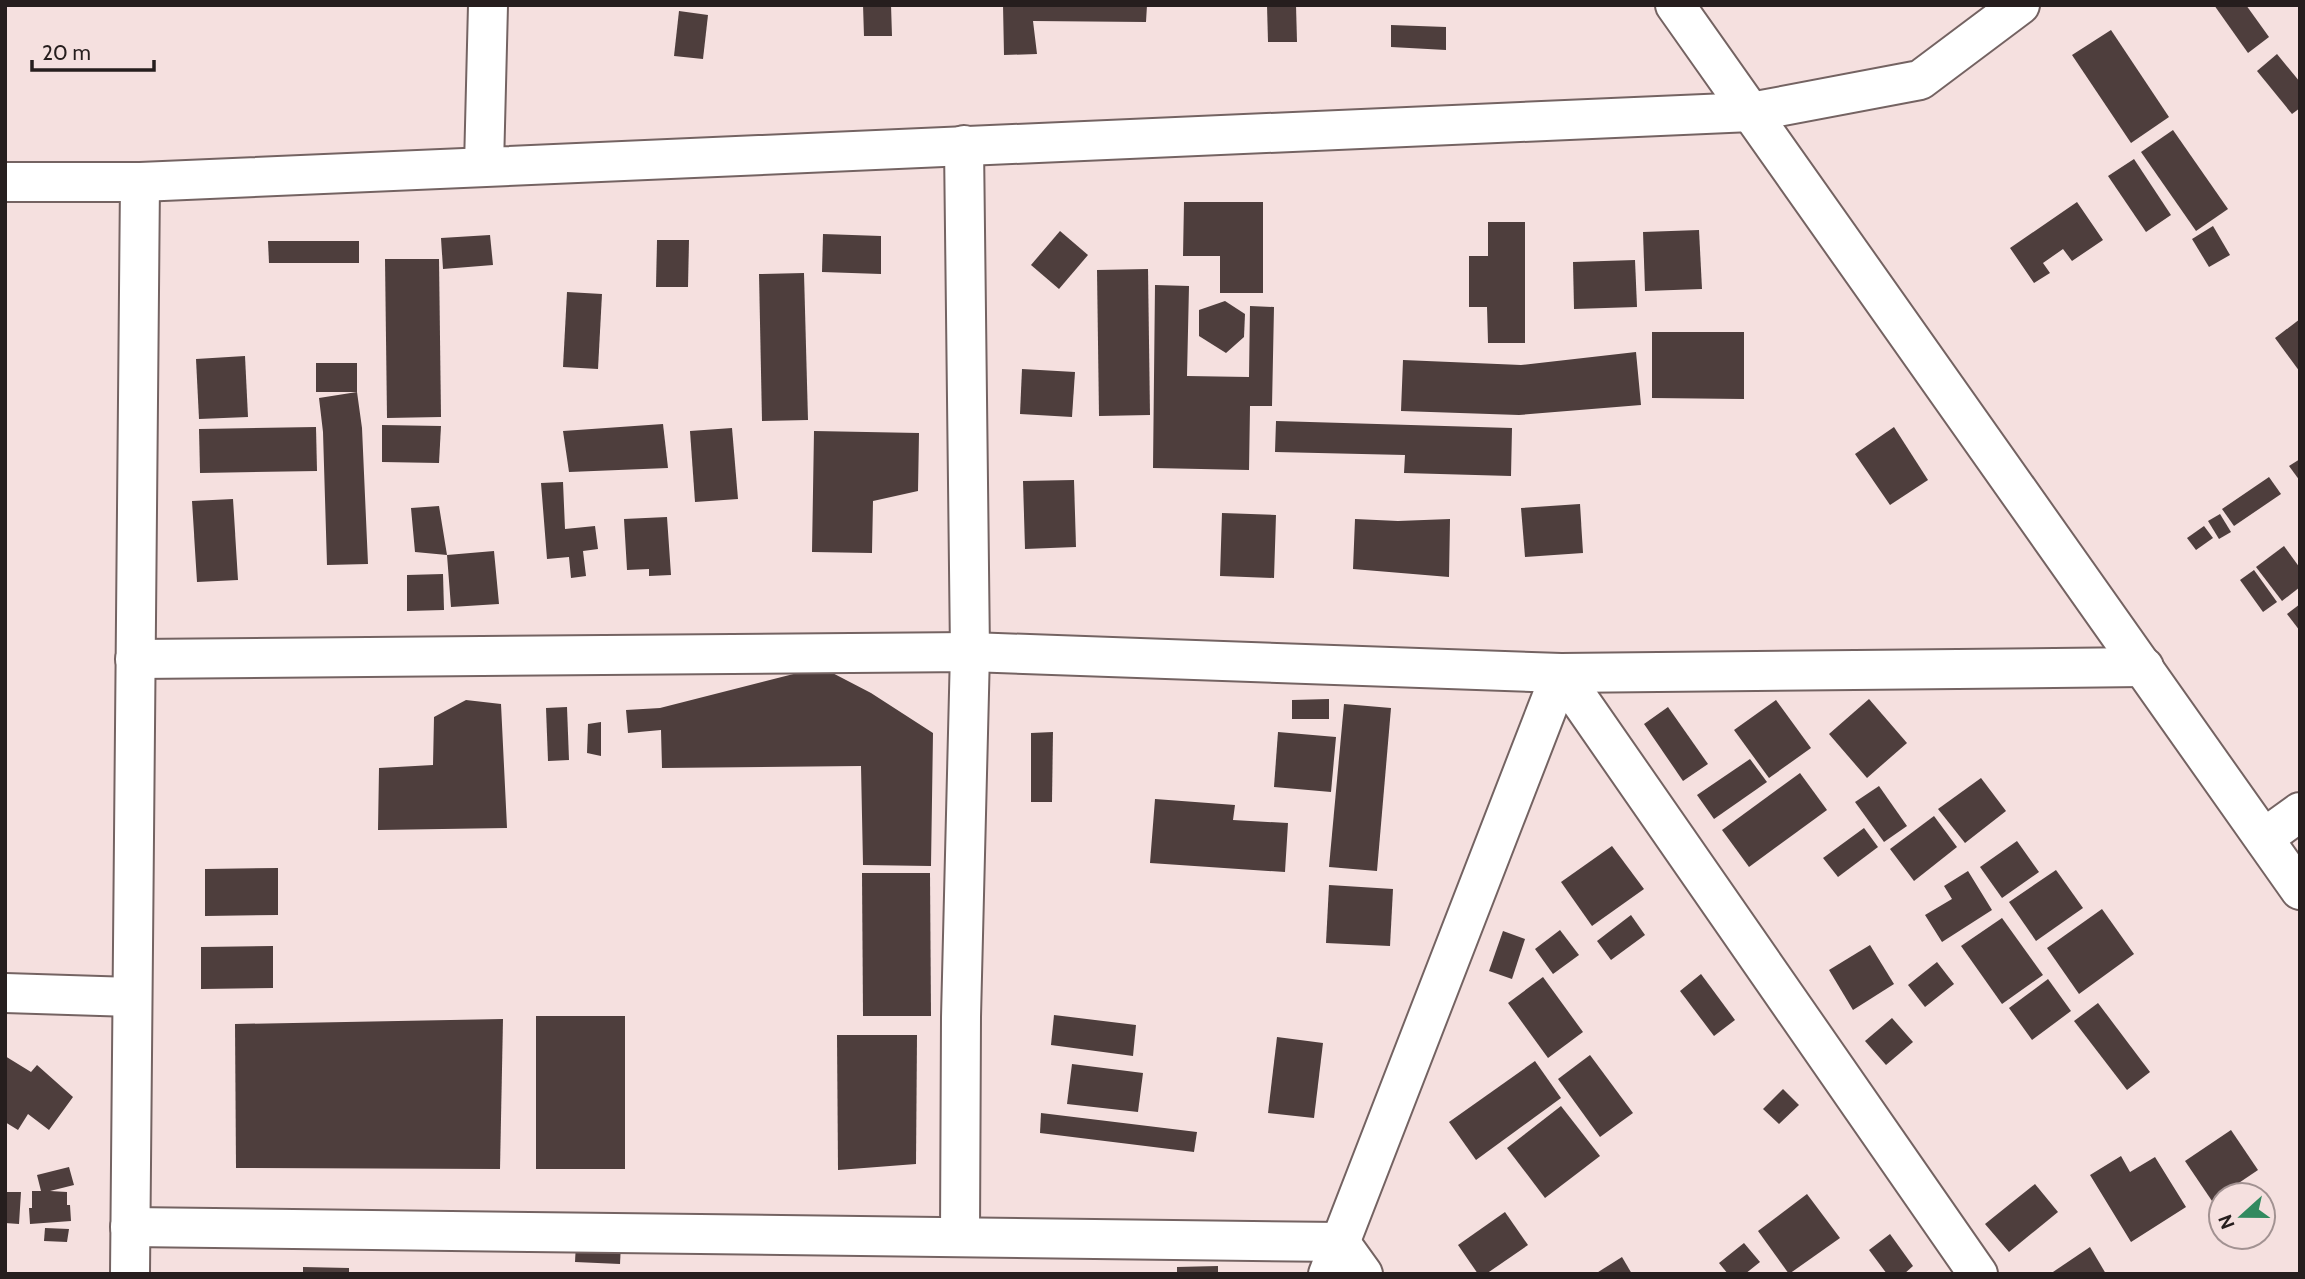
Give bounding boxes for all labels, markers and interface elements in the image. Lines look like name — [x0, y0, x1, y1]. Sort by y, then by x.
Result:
scale bar — [32, 28, 154, 72]
text: 20 m — [42, 40, 91, 65]
north arrow — [2207, 1181, 2277, 1251]
text: N — [2213, 1212, 2240, 1232]

